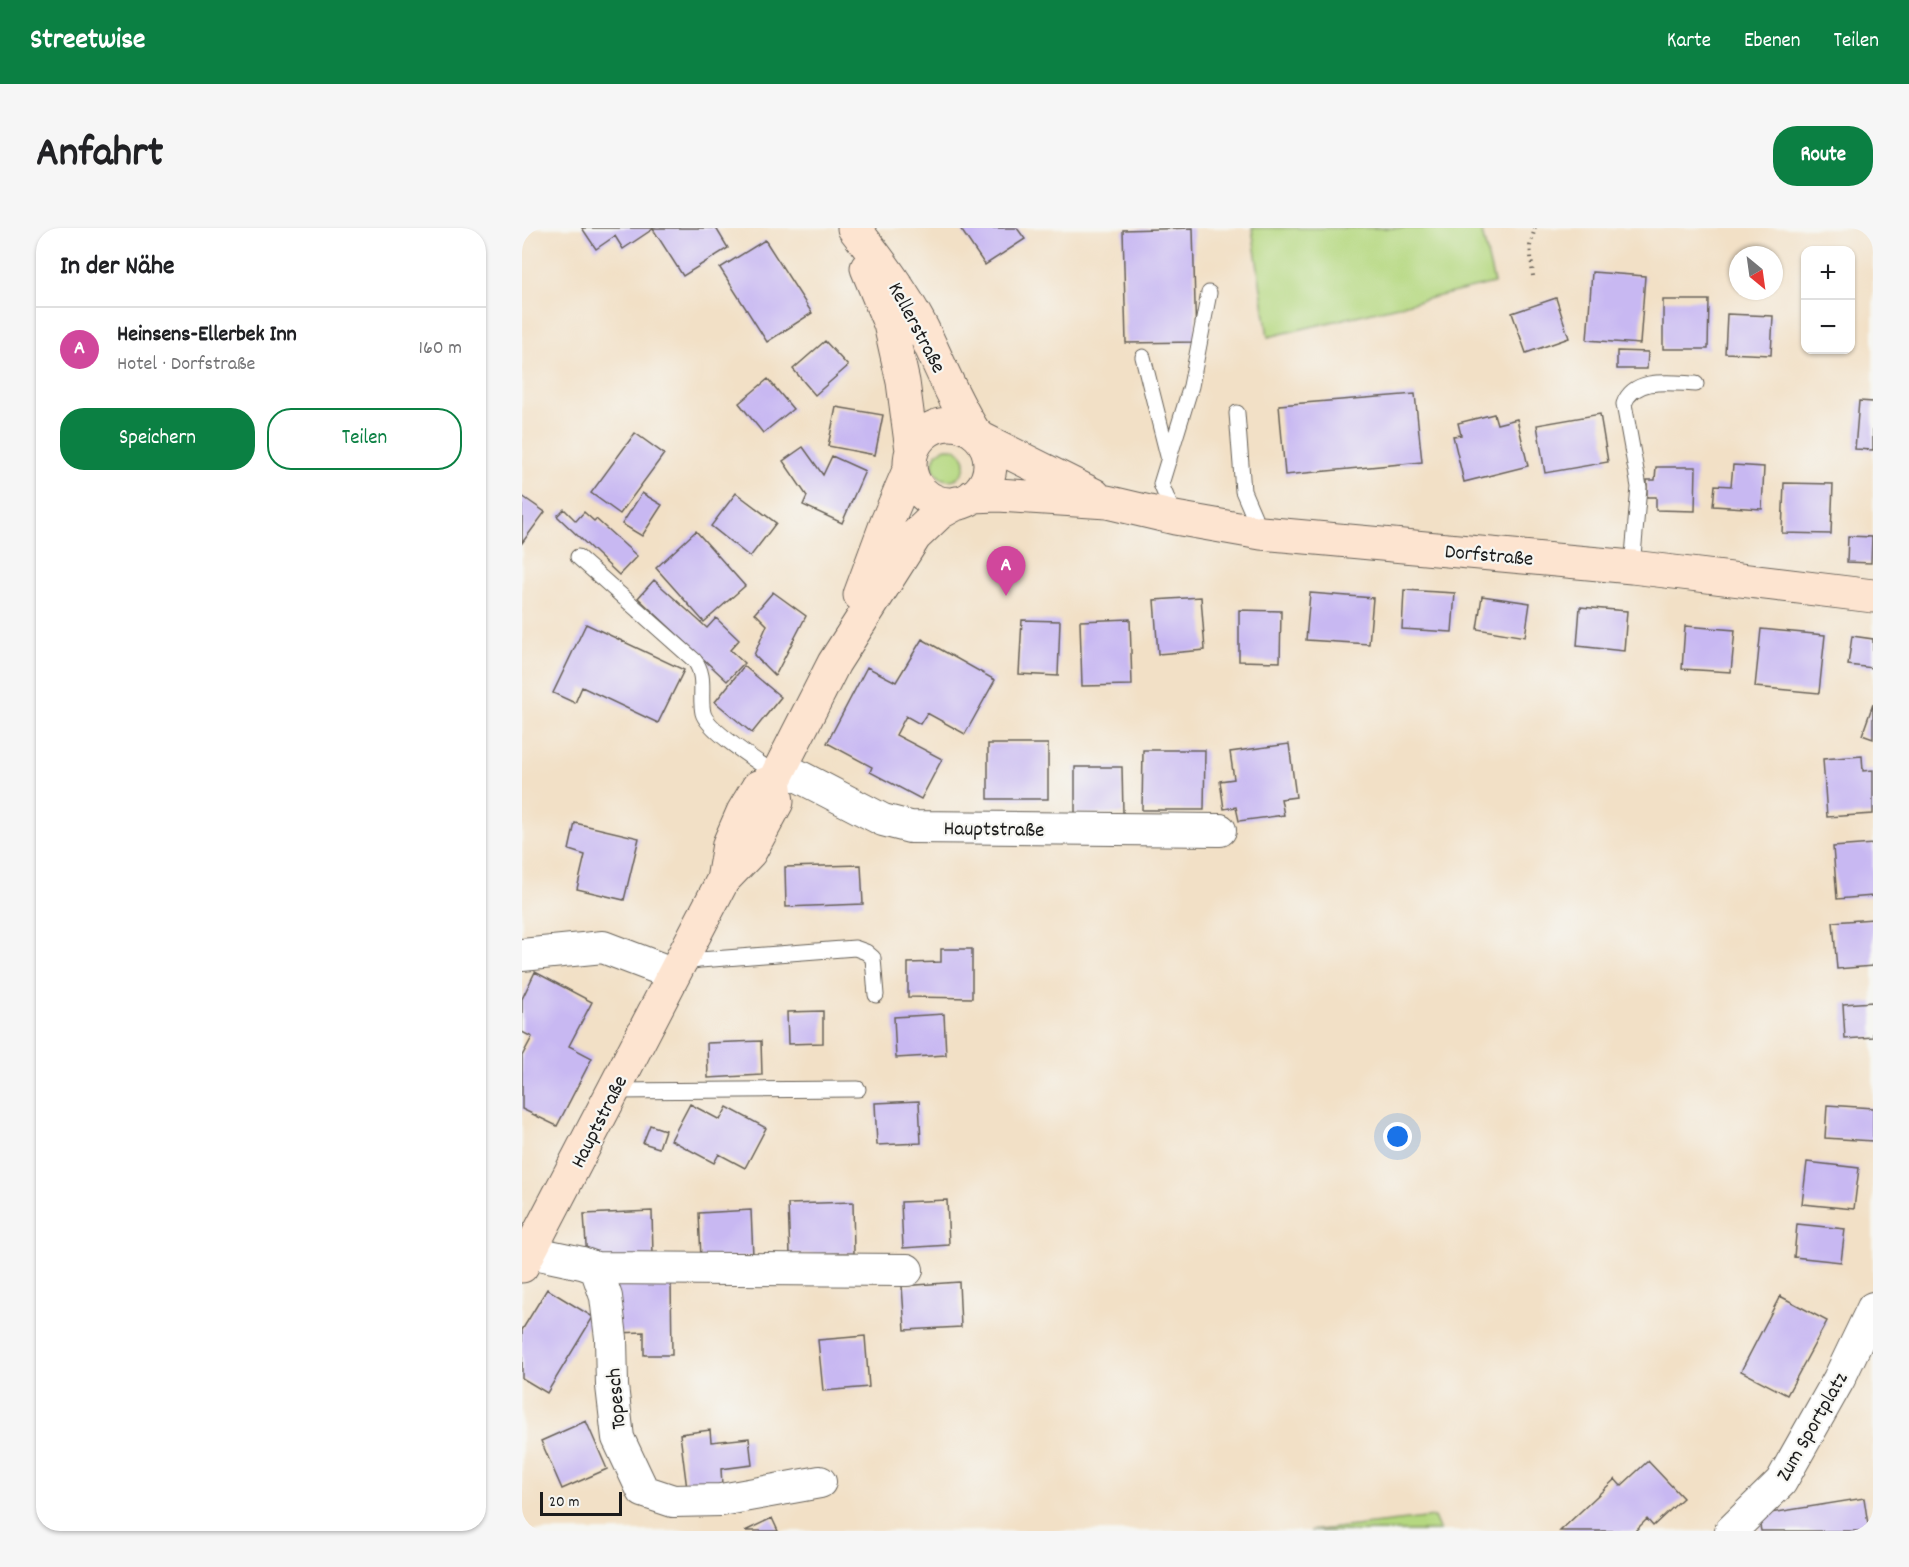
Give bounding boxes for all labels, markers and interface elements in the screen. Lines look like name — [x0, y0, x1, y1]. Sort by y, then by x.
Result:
text: Streetwise — [30, 22, 145, 62]
text: Karte — [1667, 27, 1711, 57]
text: Ebenen — [1744, 27, 1801, 57]
text: Teilen — [1834, 27, 1879, 57]
text: Anfahrt — [36, 126, 163, 186]
button: Route — [1773, 126, 1873, 186]
north arrow — [1729, 246, 1783, 300]
map controls — [1801, 246, 1855, 354]
button: + — [1801, 246, 1855, 300]
text: In der Nähe — [60, 249, 174, 286]
street label: Kellerstraße — [879, 277, 952, 379]
button: − — [1801, 300, 1855, 354]
text: Heinsens-Ellerbek Inn — [117, 320, 297, 351]
text: A — [74, 335, 85, 363]
text: 160 m — [419, 335, 462, 363]
text: Hotel · Dorfstraße — [117, 351, 255, 379]
button: Speichern — [60, 408, 255, 470]
button: Teilen — [267, 408, 462, 470]
street label: Dorfstraße — [1443, 538, 1534, 576]
pin: A — [986, 546, 1026, 596]
street label: Hauptstraße — [943, 815, 1044, 847]
street label: Hauptstraße — [564, 1071, 637, 1174]
your location — [1383, 1122, 1412, 1151]
street label: Topesch — [600, 1367, 636, 1431]
street label: Zum Sportplatz — [1770, 1367, 1857, 1488]
scale bar — [540, 1489, 622, 1516]
text: 20 m — [549, 1491, 579, 1514]

